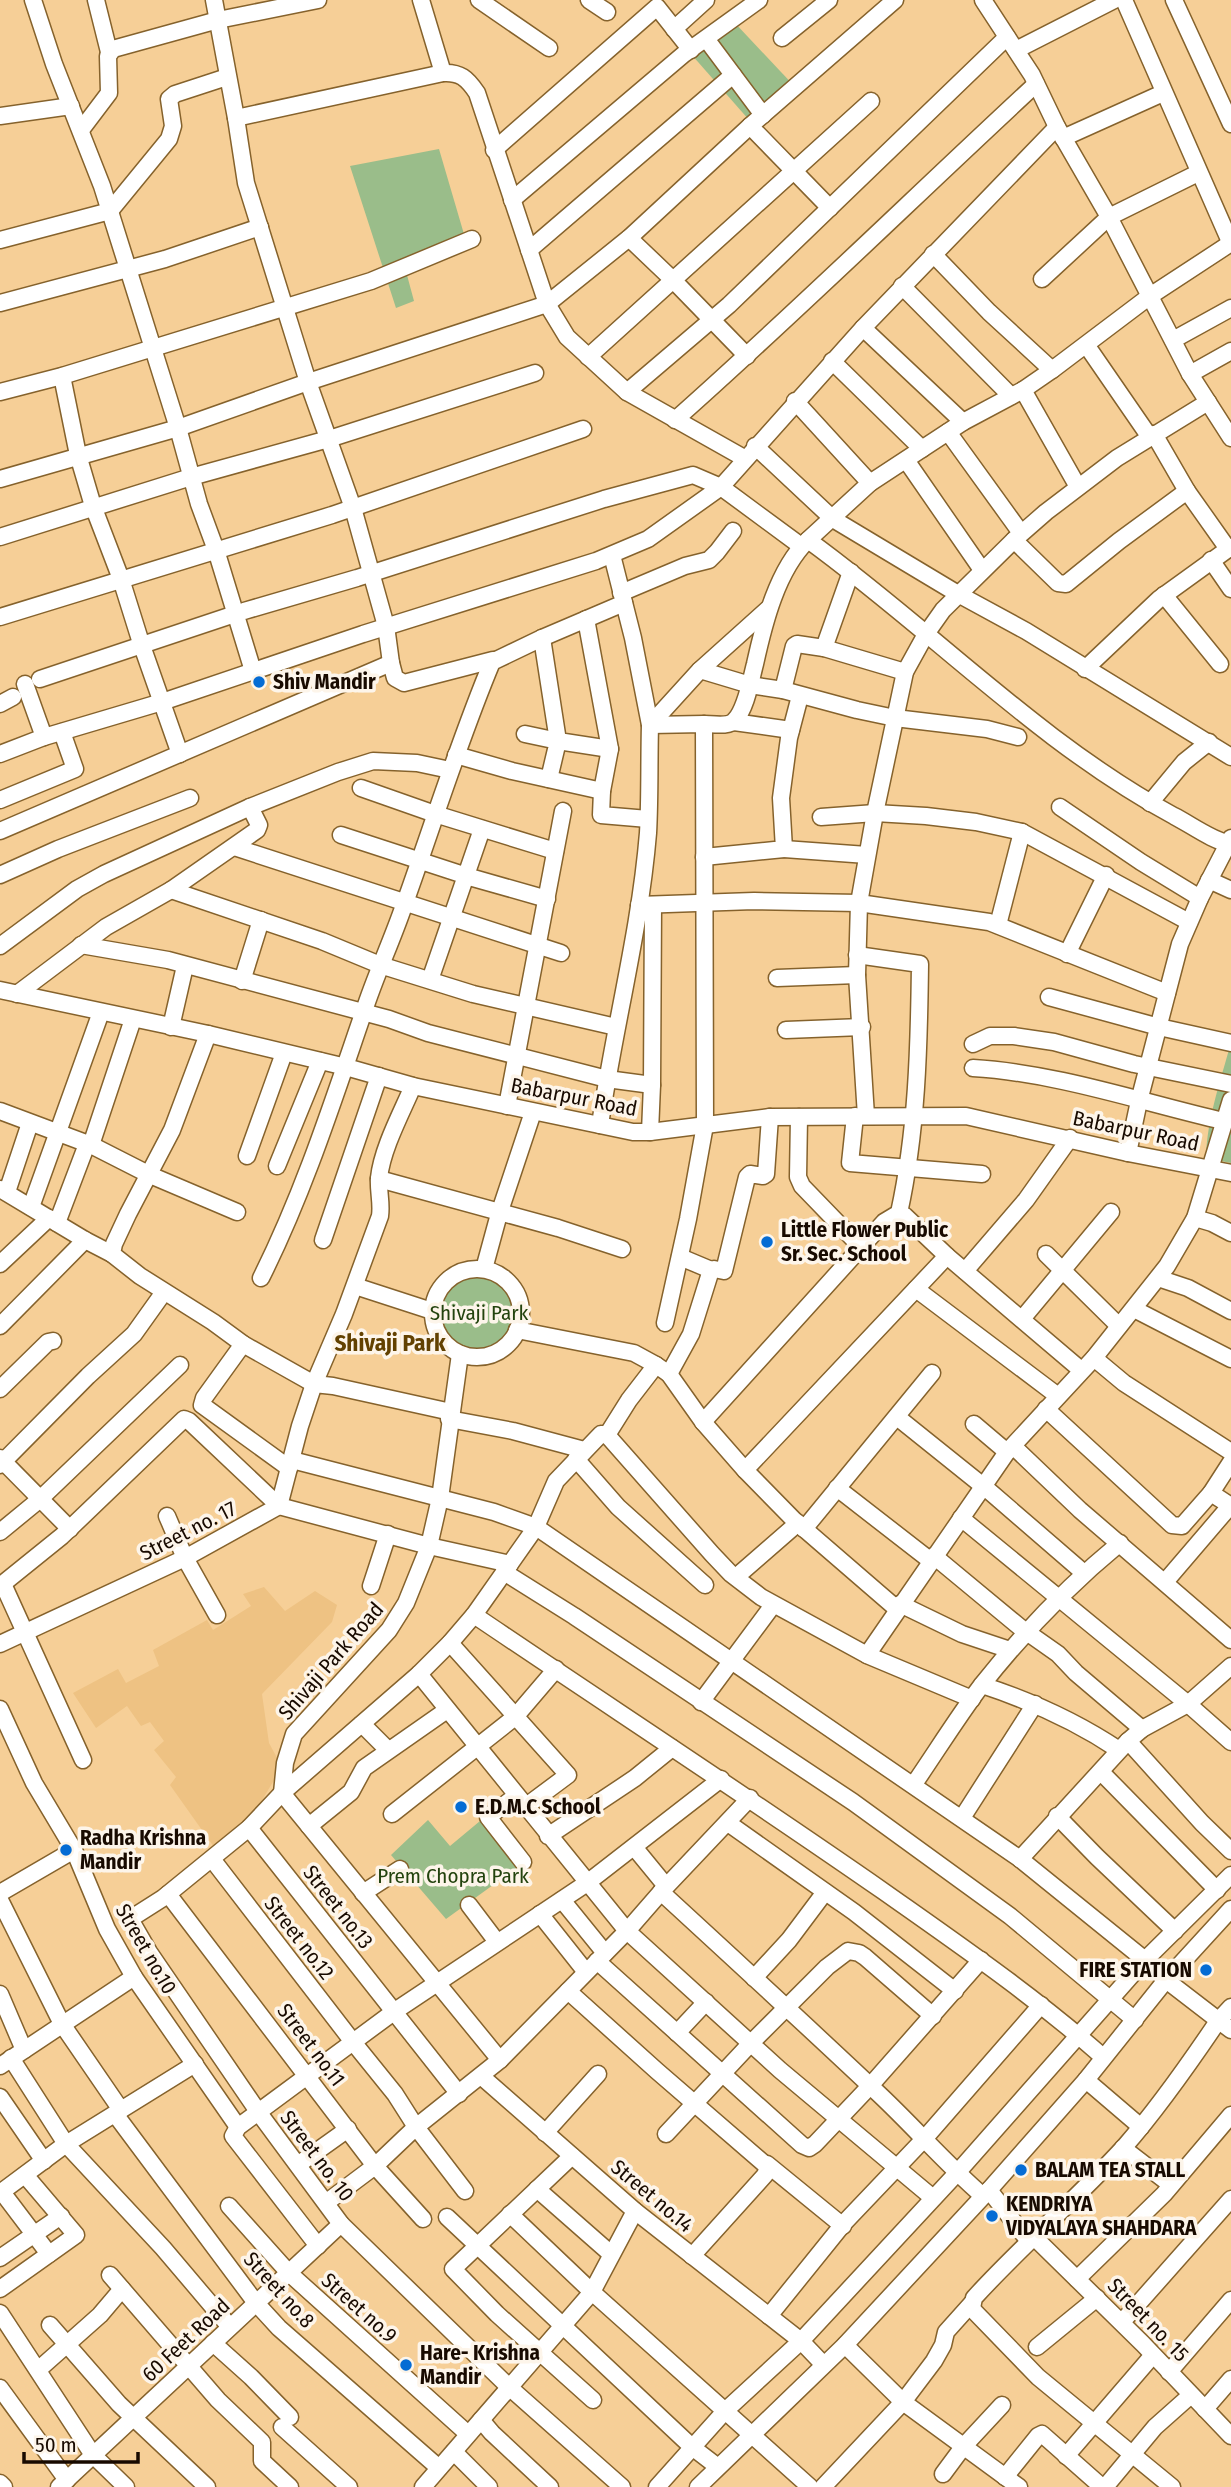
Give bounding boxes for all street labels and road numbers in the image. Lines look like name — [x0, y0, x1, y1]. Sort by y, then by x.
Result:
street label: Babarpur Road — [509, 1072, 639, 1122]
street label: Babarpur Road — [1071, 1105, 1201, 1157]
street label: Street no. 17 — [136, 1496, 240, 1566]
street label: Shivaji Park Road — [273, 1597, 389, 1725]
street label: Street no.13 — [297, 1860, 379, 1954]
street label: Street no.12 — [259, 1891, 339, 1985]
street label: Street no.10 — [110, 1899, 182, 1999]
street label: Street no.11 — [271, 1998, 351, 2092]
street label: Street no. 10 — [274, 2105, 360, 2207]
street label: Street no.14 — [606, 2154, 698, 2238]
street label: Street no.8 — [238, 2247, 320, 2333]
street label: Street no.9 — [316, 2267, 402, 2349]
street label: Street no. 15 — [1102, 2273, 1194, 2367]
street label: 60 Feet Road — [137, 2293, 235, 2387]

